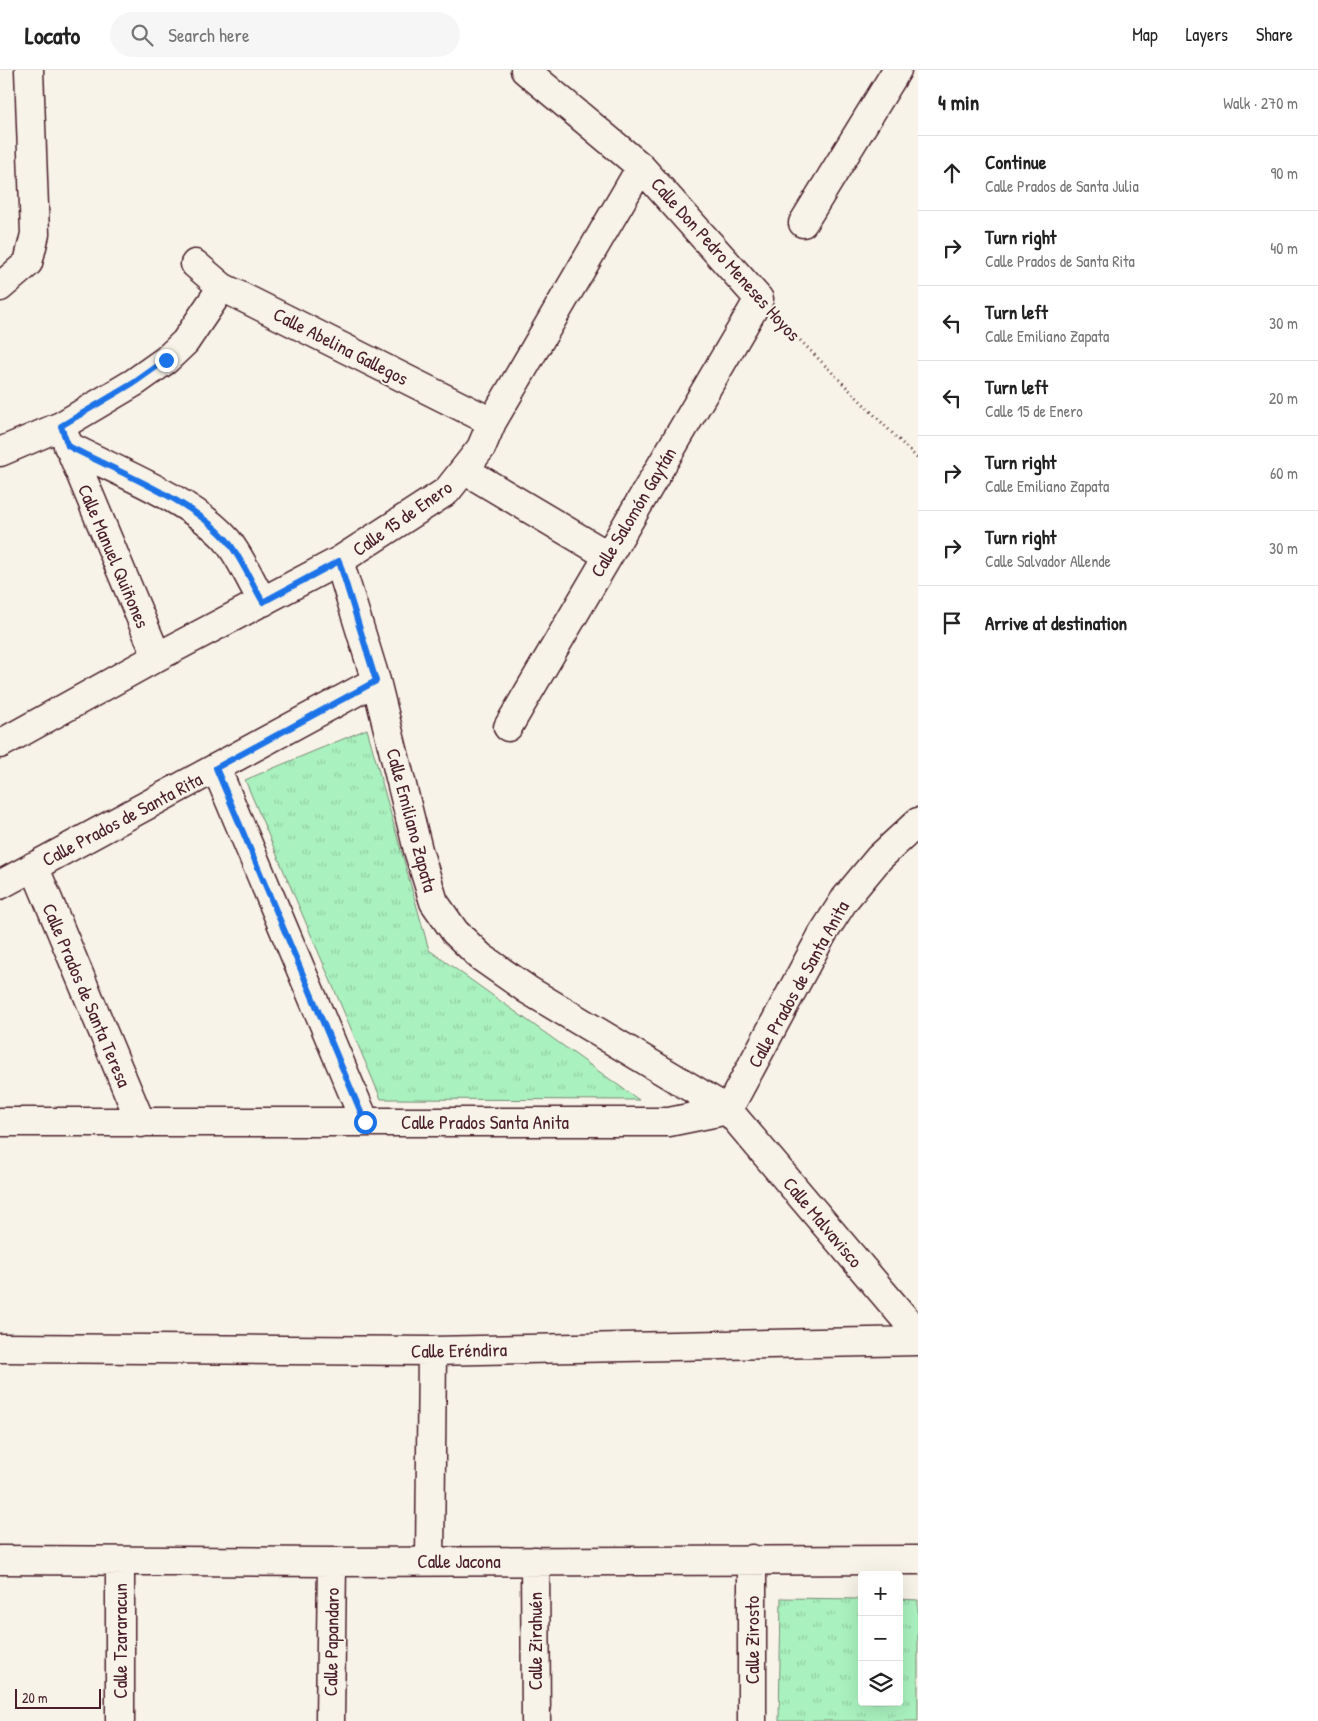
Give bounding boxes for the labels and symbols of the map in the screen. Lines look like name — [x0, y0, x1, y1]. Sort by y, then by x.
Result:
street label: Calle Don Pedro Meneses Hoyos — [645, 171, 807, 347]
street label: Calle Abelina Gallegos — [269, 301, 413, 391]
route end — [155, 349, 178, 372]
street label: Calle Salomón Gaytán — [584, 442, 682, 582]
street label: Calle 15 de Enero — [347, 474, 457, 562]
street label: Calle Manuel Quiñones — [72, 480, 156, 632]
street label: Calle Emiliano Zapata — [380, 745, 444, 895]
street label: Calle Prados de Santa Rita — [37, 765, 207, 872]
street label: Calle Prados de Santa Anita — [741, 895, 855, 1072]
street label: Calle Prados de Santa Teresa — [37, 899, 138, 1091]
street label: Calle Prados Santa Anita — [401, 1109, 569, 1135]
route start — [354, 1111, 377, 1134]
street label: Calle Malvavisco — [777, 1171, 869, 1273]
street label: Calle Eréndira — [411, 1336, 508, 1364]
street label: Calle Jacona — [417, 1548, 501, 1574]
street label: Calle Tzararacun — [107, 1583, 133, 1699]
street label: Calle Papandaro — [317, 1587, 345, 1697]
street label: Calle Zirahuén — [522, 1592, 548, 1690]
street label: Calle Zirosto — [739, 1595, 765, 1684]
scale bar — [15, 1686, 101, 1709]

